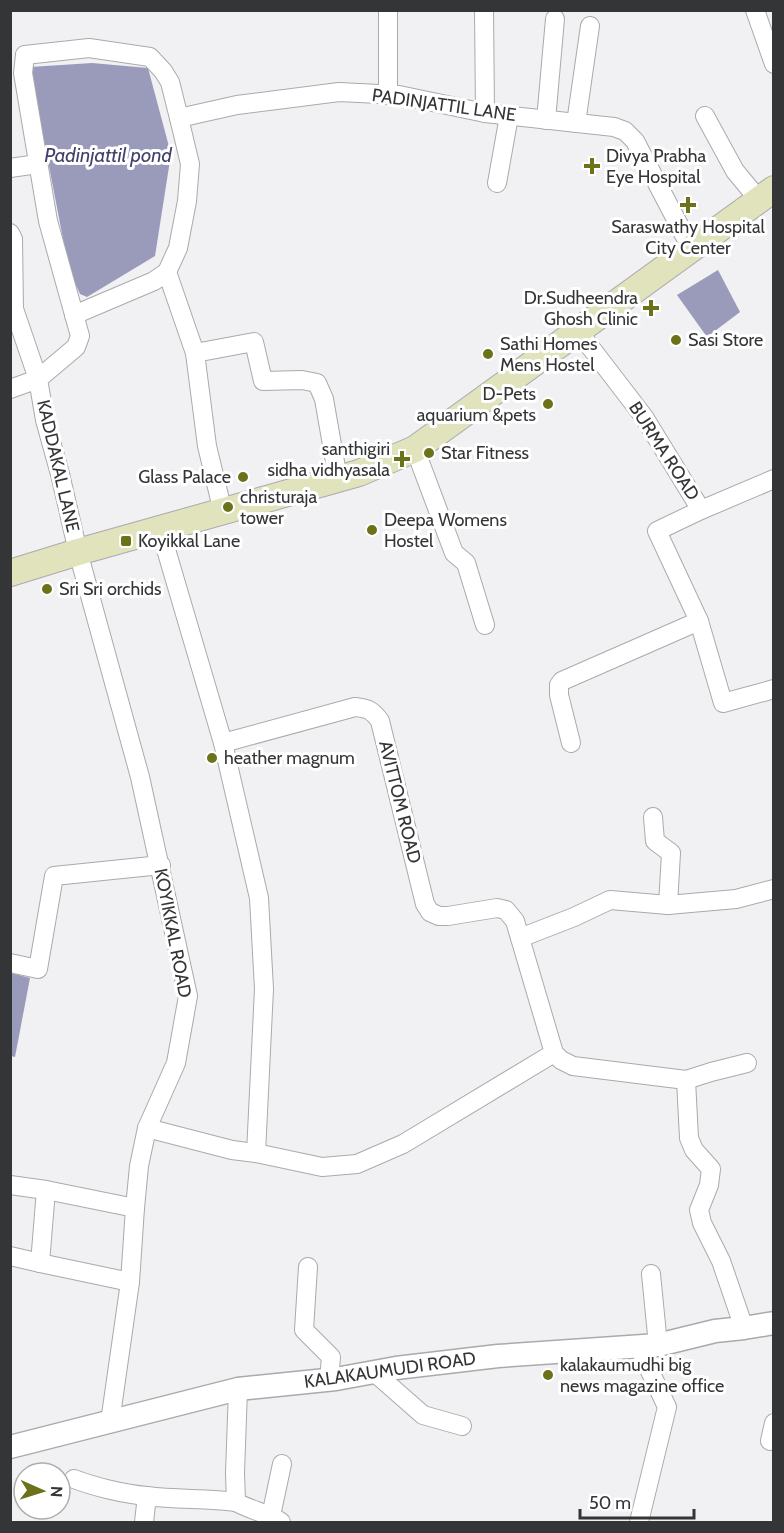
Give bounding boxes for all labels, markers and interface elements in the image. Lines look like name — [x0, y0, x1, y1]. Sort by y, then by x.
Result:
street label: PADINJATTIL LANE — [371, 84, 518, 126]
water label: Padinjattil pond — [44, 143, 172, 167]
place label: Divya Prabha Eye Hospital — [606, 145, 706, 188]
marker: Divya Prabha Eye Hospital — [583, 157, 601, 175]
marker: Saraswathy Hospital City Center — [679, 196, 697, 214]
place label: Saraswathy Hospital City Center — [611, 216, 766, 259]
place label: Dr.Sudheendra Ghosh Clinic — [524, 287, 638, 330]
marker: Dr.Sudheendra Ghosh Clinic — [642, 299, 660, 317]
place label: Sasi Store — [688, 329, 763, 351]
place label: Sathi Homes Mens Hostel — [500, 333, 597, 376]
marker: Sasi Store — [669, 333, 683, 347]
marker: Sathi Homes Mens Hostel — [481, 347, 495, 361]
place label: D-Pets aquarium &pets — [417, 383, 536, 426]
marker: D-Pets aquarium &pets — [541, 397, 555, 411]
street label: KADDAKAL LANE — [32, 398, 84, 534]
street label: BURMA ROAD — [624, 398, 704, 504]
place label: santhigiri sidha vidhyasala — [268, 438, 390, 481]
place label: Star Fitness — [441, 442, 529, 464]
marker: Star Fitness — [422, 446, 436, 460]
marker: santhigiri sidha vidhyasala — [395, 452, 409, 466]
place label: Glass Palace — [138, 466, 231, 488]
marker: Glass Palace — [236, 470, 250, 484]
place label: christuraja tower — [240, 486, 317, 529]
marker: christuraja tower — [221, 500, 235, 514]
place label: Deepa Womens Hostel — [384, 509, 507, 552]
marker: Deepa Womens Hostel — [365, 523, 379, 537]
place label: Koyikkal Lane — [138, 530, 240, 552]
marker: Koyikkal Lane — [119, 534, 133, 548]
place label: Sri Sri orchids — [59, 578, 161, 600]
marker: Sri Sri orchids — [40, 582, 54, 596]
street label: AVITTOM ROAD — [374, 738, 426, 866]
place label: heather magnum — [224, 747, 355, 769]
marker: heather magnum — [205, 751, 219, 765]
street label: KOYIKKAL ROAD — [150, 867, 196, 999]
street label: KALAKAUMUDI ROAD — [303, 1347, 477, 1393]
place label: kalakaumudhi big news magazine office — [560, 1354, 724, 1397]
marker: kalakaumudhi big news magazine office — [541, 1368, 555, 1382]
north arrow — [12, 1461, 72, 1521]
scale bar — [580, 1482, 694, 1520]
text: N — [47, 1486, 66, 1498]
text: 50 m — [589, 1492, 631, 1514]

